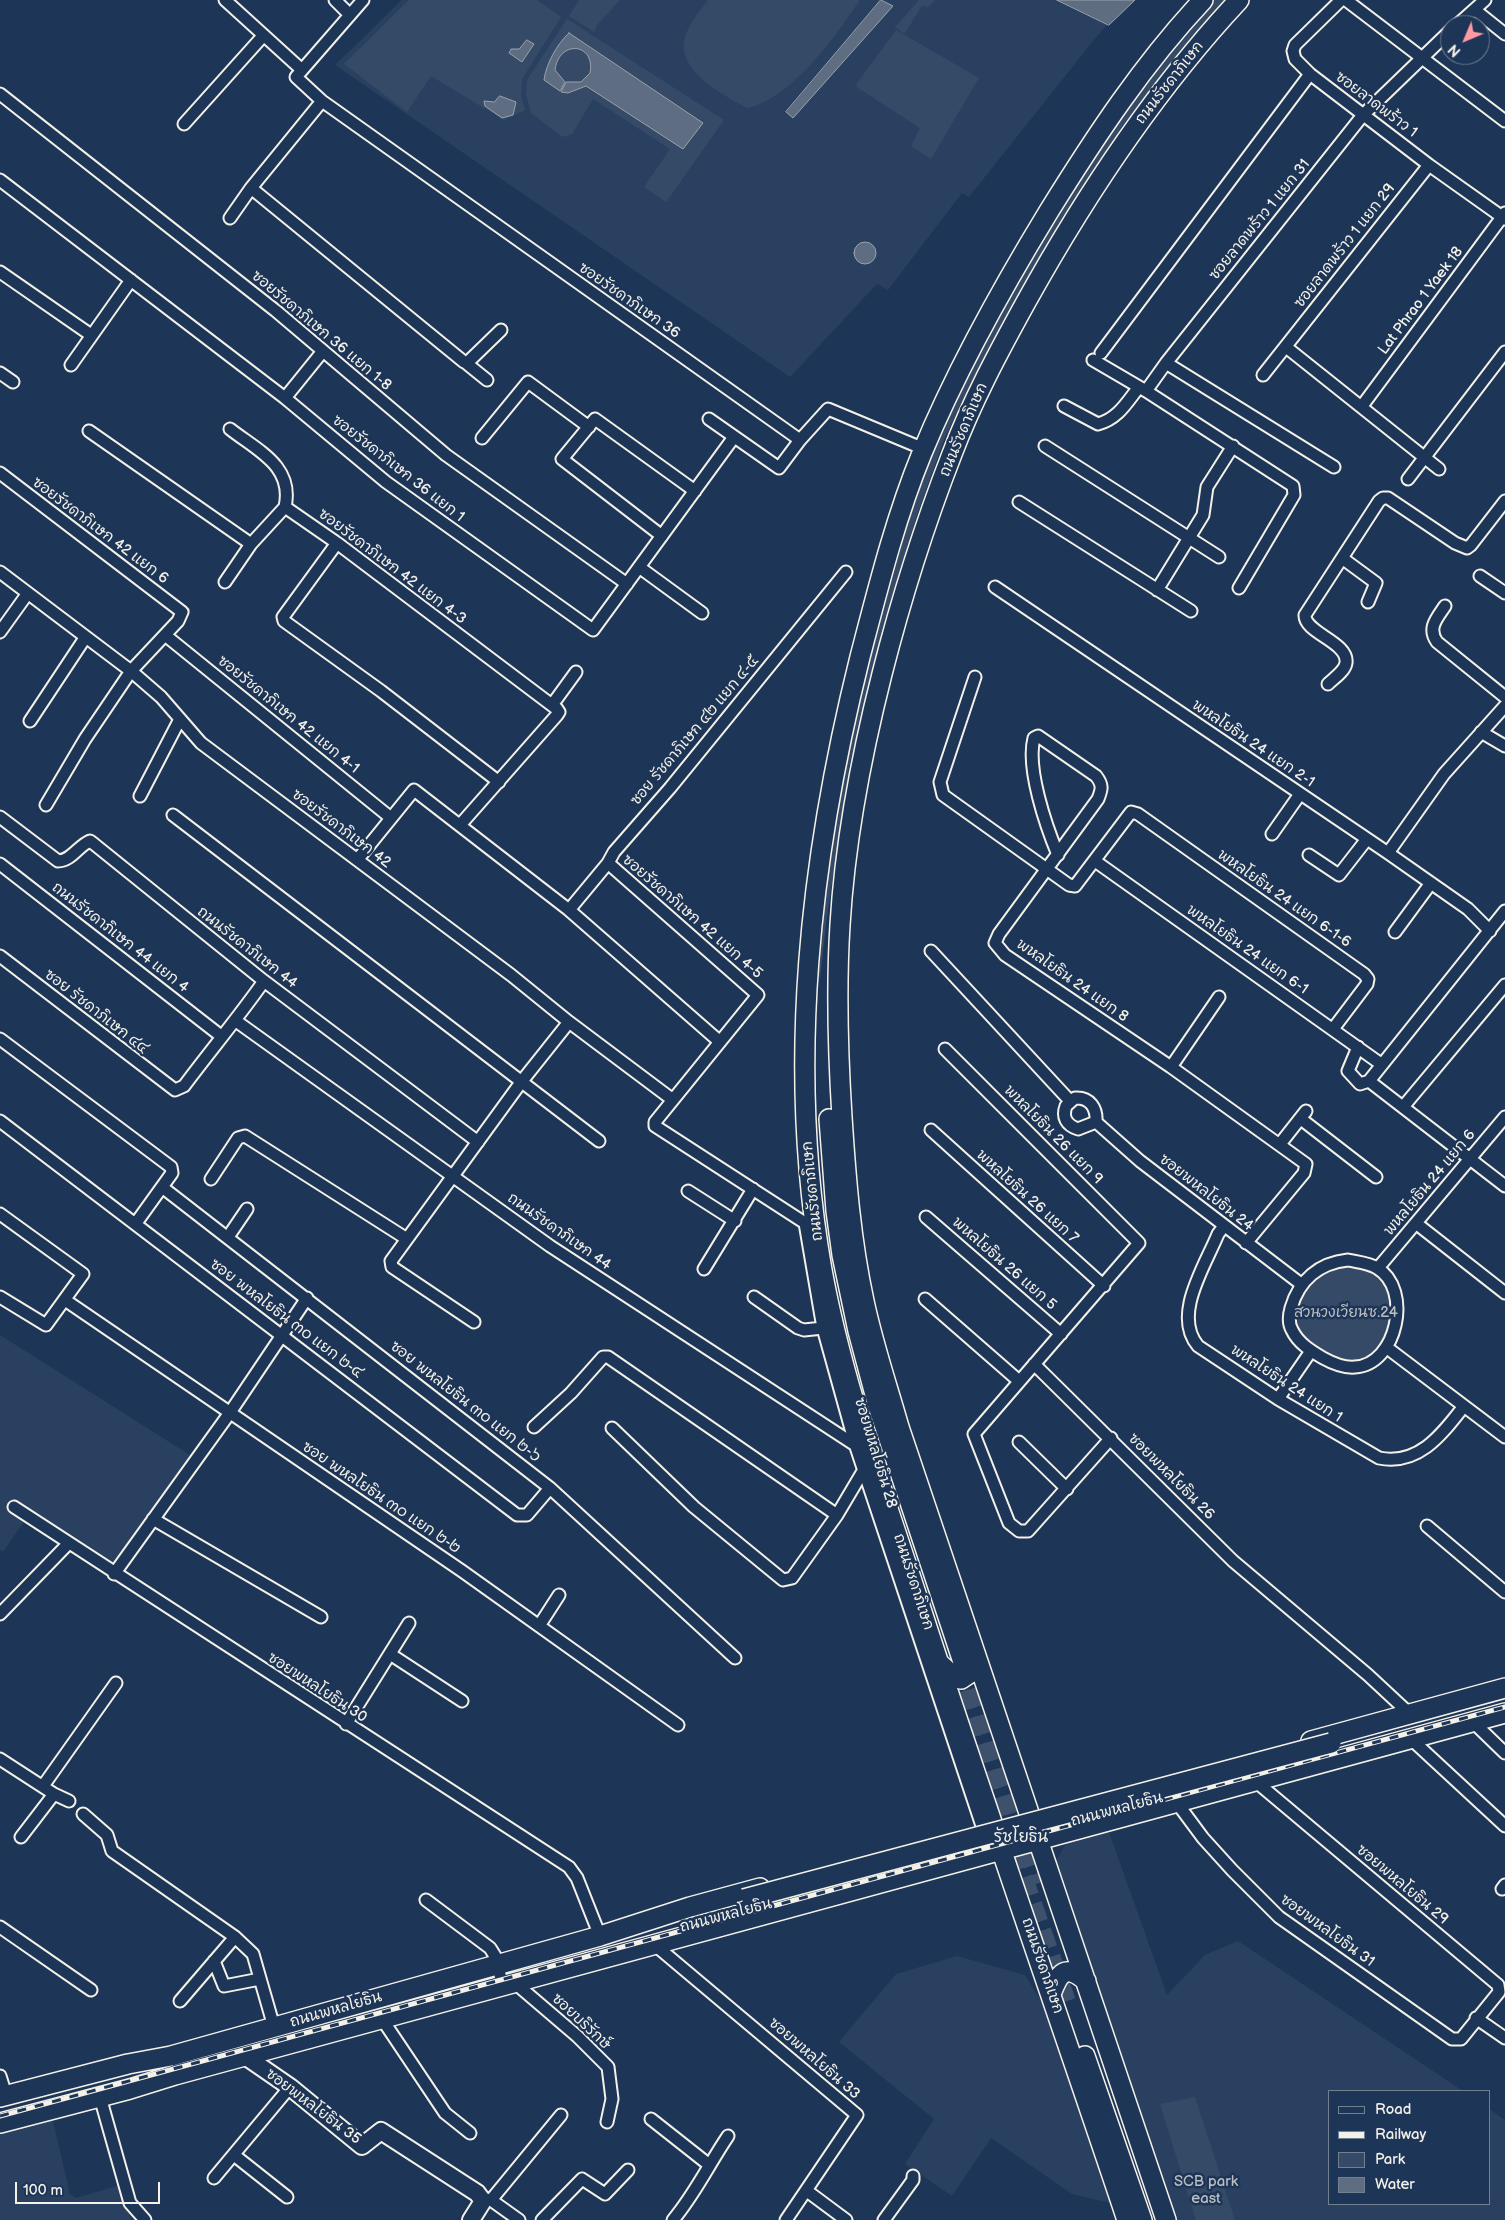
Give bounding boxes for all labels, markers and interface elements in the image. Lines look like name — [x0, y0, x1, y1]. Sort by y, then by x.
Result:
north arrow — [1440, 15, 1490, 65]
street label: ถนนรัชดาภิเษก — [1132, 38, 1208, 128]
text: N — [1445, 41, 1464, 60]
street label: ซอยลาดพร้าว 1 — [1331, 68, 1421, 142]
street label: ซอยลาดพร้าว 1 แยก 31 — [1206, 156, 1314, 284]
street label: ซอยลาดพร้าว 1 แยก 29 — [1291, 180, 1399, 312]
street label: Lat Phrao 1 Yaek 18 — [1375, 244, 1467, 358]
street label: ซอยรัชดาภิเษก 36 — [575, 259, 683, 343]
street label: ซอยรัชดาภิเษก 36 แยก 1-8 — [247, 267, 395, 395]
street label: ถนนรัชดาภิเษก — [936, 380, 992, 480]
street label: ซอยรัชดาภิเษก 36 แยก 1 — [328, 412, 468, 526]
street label: ซอยรัชดาภิเษก 42 แยก 6 — [28, 474, 172, 588]
street label: ซอยรัชดาภิเษก 42 แยก 4-3 — [314, 505, 470, 629]
street label: ซอยรัชดาภิเษก 42 แยก 4-1 — [213, 652, 363, 778]
street label: ซอย รัชดาภิเษก ๔๒ แยก ๔-๕ — [627, 653, 763, 809]
street label: พหลโยธิน 24 แยก 2-1 — [1188, 696, 1318, 792]
street label: ซอยรัชดาภิเษก 42 — [288, 786, 394, 872]
street label: พหลโยธิน 24 แยก 6-1-6 — [1214, 846, 1354, 952]
street label: ซอยรัชดาภิเษก 42 แยก 4-5 — [618, 851, 766, 983]
street label: ถนนรัชดาภิเษก 44 แยก 4 — [48, 879, 192, 997]
street label: พหลโยธิน 24 แยก 6-1 — [1183, 901, 1311, 999]
street label: ถนนรัชดาภิเษก 44 — [193, 903, 301, 993]
street label: พหลโยธิน 24 แยก 8 — [1013, 936, 1131, 1026]
street label: ซอย รัชดาภิเษก ๔๔ — [41, 966, 151, 1058]
street label: พหลโยธิน 26 แยก 9 — [1000, 1082, 1106, 1188]
street label: พหลโยธิน 24 แยก 6 — [1380, 1126, 1480, 1240]
street label: ถนนรัชดาภิเษก — [799, 1140, 827, 1242]
street label: พหลโยธิน 26 แยก 7 — [972, 1146, 1082, 1248]
street label: ซอยพหลโยธิน 24 — [1155, 1151, 1257, 1235]
street label: ถนนรัชดาภิเษก 44 — [504, 1189, 614, 1275]
street label: พหลโยธิน 26 แยก 5 — [948, 1214, 1060, 1314]
street label: ซอย พหลโยธิน ๓๐ แยก ๒-๔ — [206, 1256, 366, 1382]
park label: สวนวงเวียนซ.24 — [1294, 1304, 1398, 1322]
street label: ซอย พหลโยธิน ๓๐ แยก ๒-๖ — [386, 1338, 544, 1466]
street label: พหลโยธิน 24 แยก 1 — [1227, 1341, 1345, 1427]
street label: ซอยพหลโยธิน 28 — [850, 1396, 900, 1510]
street label: ซอยพหลโยธิน 26 — [1124, 1430, 1218, 1524]
street label: ซอย พหลโยธิน ๓๐ แยก ๒-๒ — [298, 1438, 464, 1558]
street label: ถนนรัชดาภิเษก — [889, 1532, 937, 1632]
street label: ซอยพหลโยธิน 30 — [264, 1649, 370, 1727]
street label: ถนนพหลโยธิน — [1069, 1789, 1165, 1831]
district label: รัชโยธิน — [994, 1828, 1048, 1848]
street label: ซอยพหลโยธิน 29 — [1352, 1841, 1452, 1929]
street label: ซอยพหลโยธิน 31 — [1276, 1891, 1378, 1971]
street label: ถนนพหลโยธิน — [678, 1895, 774, 1937]
street label: ถนนรัชดาภิเษก — [1017, 1916, 1067, 2016]
street label: ถนนพหลโยธิน — [288, 1988, 384, 2032]
street label: ซอยบริรักษ์ — [548, 1990, 614, 2054]
street label: ซอยพหลโยธิน 33 — [765, 2014, 863, 2104]
street label: ซอยพหลโยธิน 35 — [262, 2065, 364, 2149]
legend — [1328, 2090, 1490, 2205]
text: Road — [1375, 2100, 1411, 2119]
text: Railway — [1375, 2125, 1426, 2144]
text: Park — [1375, 2150, 1405, 2169]
scale bar — [18, 2172, 162, 2204]
park label: SCB park east — [1174, 2173, 1238, 2208]
text: Water — [1375, 2175, 1415, 2194]
text: 100 m — [23, 2181, 63, 2200]

